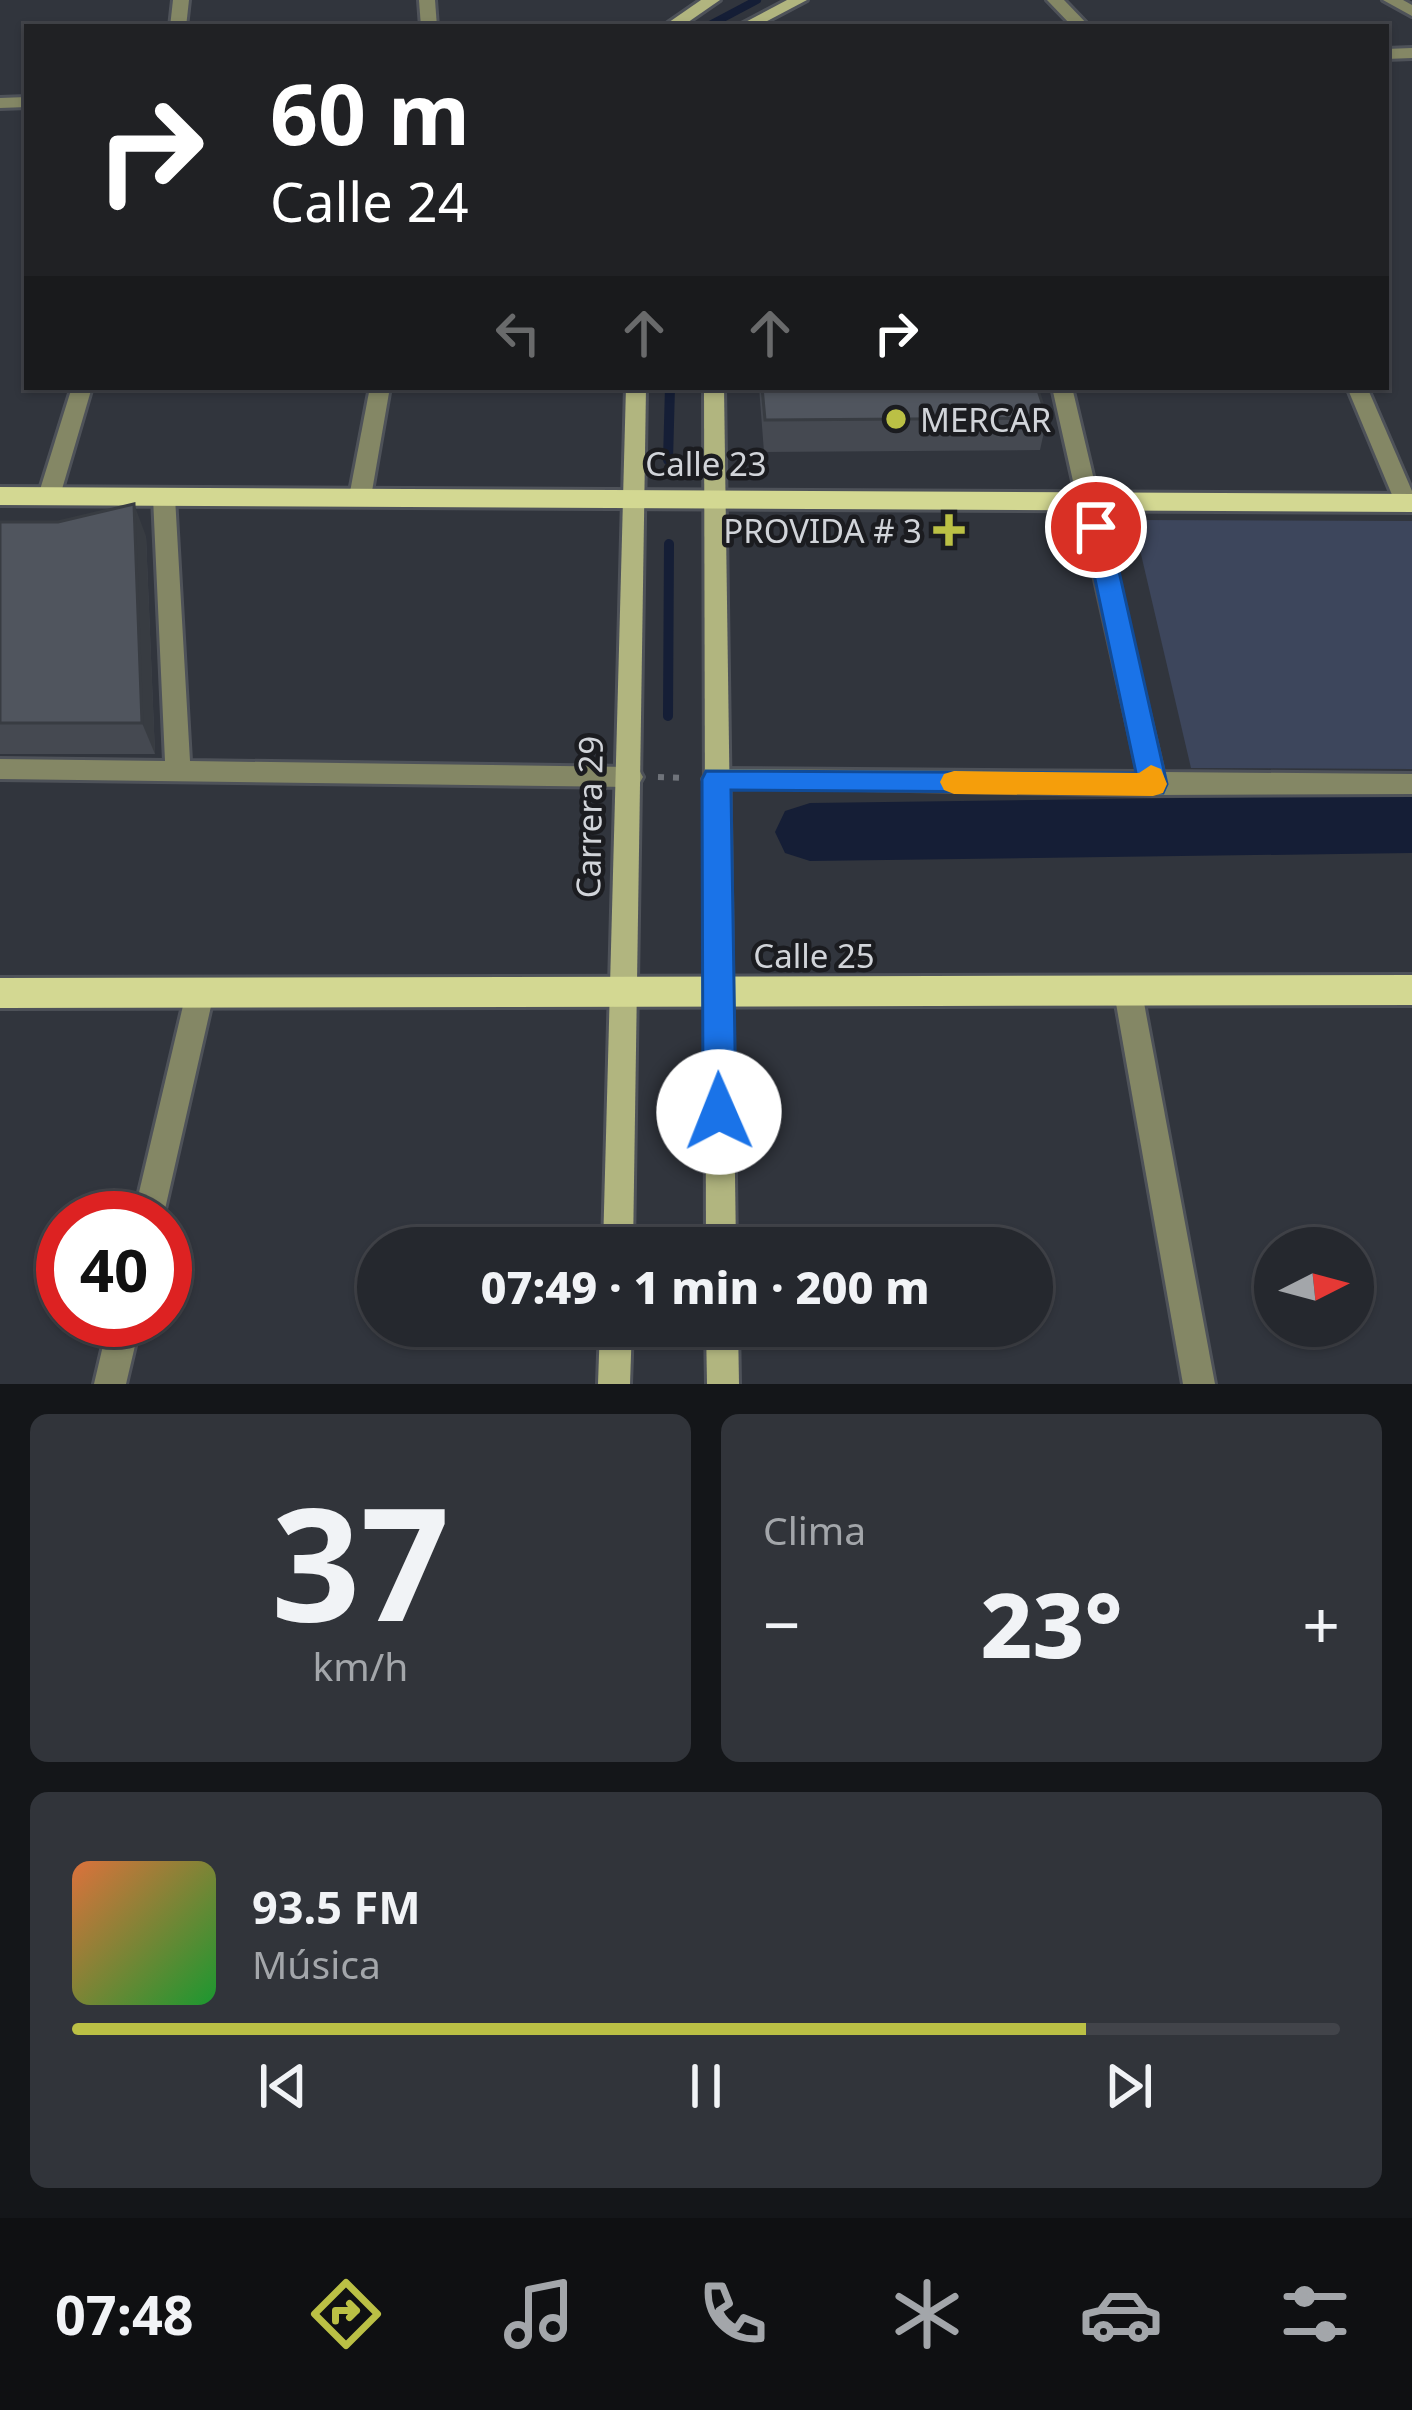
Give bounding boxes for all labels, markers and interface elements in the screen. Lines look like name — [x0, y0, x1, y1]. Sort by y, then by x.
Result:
text: 60 m — [270, 55, 470, 170]
icon: right — [72, 72, 228, 228]
text: Calle 24 — [270, 164, 469, 238]
icon: left — [485, 300, 551, 366]
icon: ahead — [611, 300, 677, 366]
icon: ahead — [737, 300, 803, 366]
icon: right — [863, 300, 929, 366]
place label: MERCAR — [920, 397, 1052, 442]
marker: MERCAR — [883, 406, 909, 432]
street label: Calle 23 — [645, 441, 767, 486]
pin — [1045, 476, 1147, 578]
icon: arrive — [1063, 494, 1129, 560]
place label: PROVIDA # 3 — [723, 508, 922, 553]
marker: PROVIDA # 3 — [933, 514, 965, 546]
street label: Carrera 29 — [565, 735, 613, 899]
street label: Calle 25 — [753, 933, 875, 978]
position arrow — [656, 1049, 782, 1175]
speed limit sign: 40 — [36, 1191, 192, 1347]
north arrow — [1254, 1227, 1374, 1347]
map controls — [1254, 1227, 1374, 1347]
text: 07:49 · 1 min · 200 m — [480, 1256, 930, 1317]
text: 37 — [271, 1454, 450, 1667]
text: Clima — [763, 1503, 866, 1556]
text: 23° — [980, 1562, 1123, 1684]
text: − — [763, 1578, 801, 1668]
text: + — [1302, 1578, 1340, 1668]
text: km/h — [313, 1639, 408, 1692]
text: 93.5 FM — [252, 1876, 421, 1937]
text: Música — [252, 1937, 381, 1990]
icon: previous — [250, 2053, 316, 2119]
icon: pause — [673, 2053, 739, 2119]
icon: next — [1096, 2053, 1162, 2119]
icon: directions — [304, 2272, 388, 2356]
icon: music — [497, 2272, 581, 2356]
icon: phone — [691, 2272, 775, 2356]
icon: climate — [885, 2272, 969, 2356]
icon: car — [1079, 2272, 1163, 2356]
icon: filters — [1273, 2272, 1357, 2356]
text: 07:48 — [55, 2277, 194, 2351]

